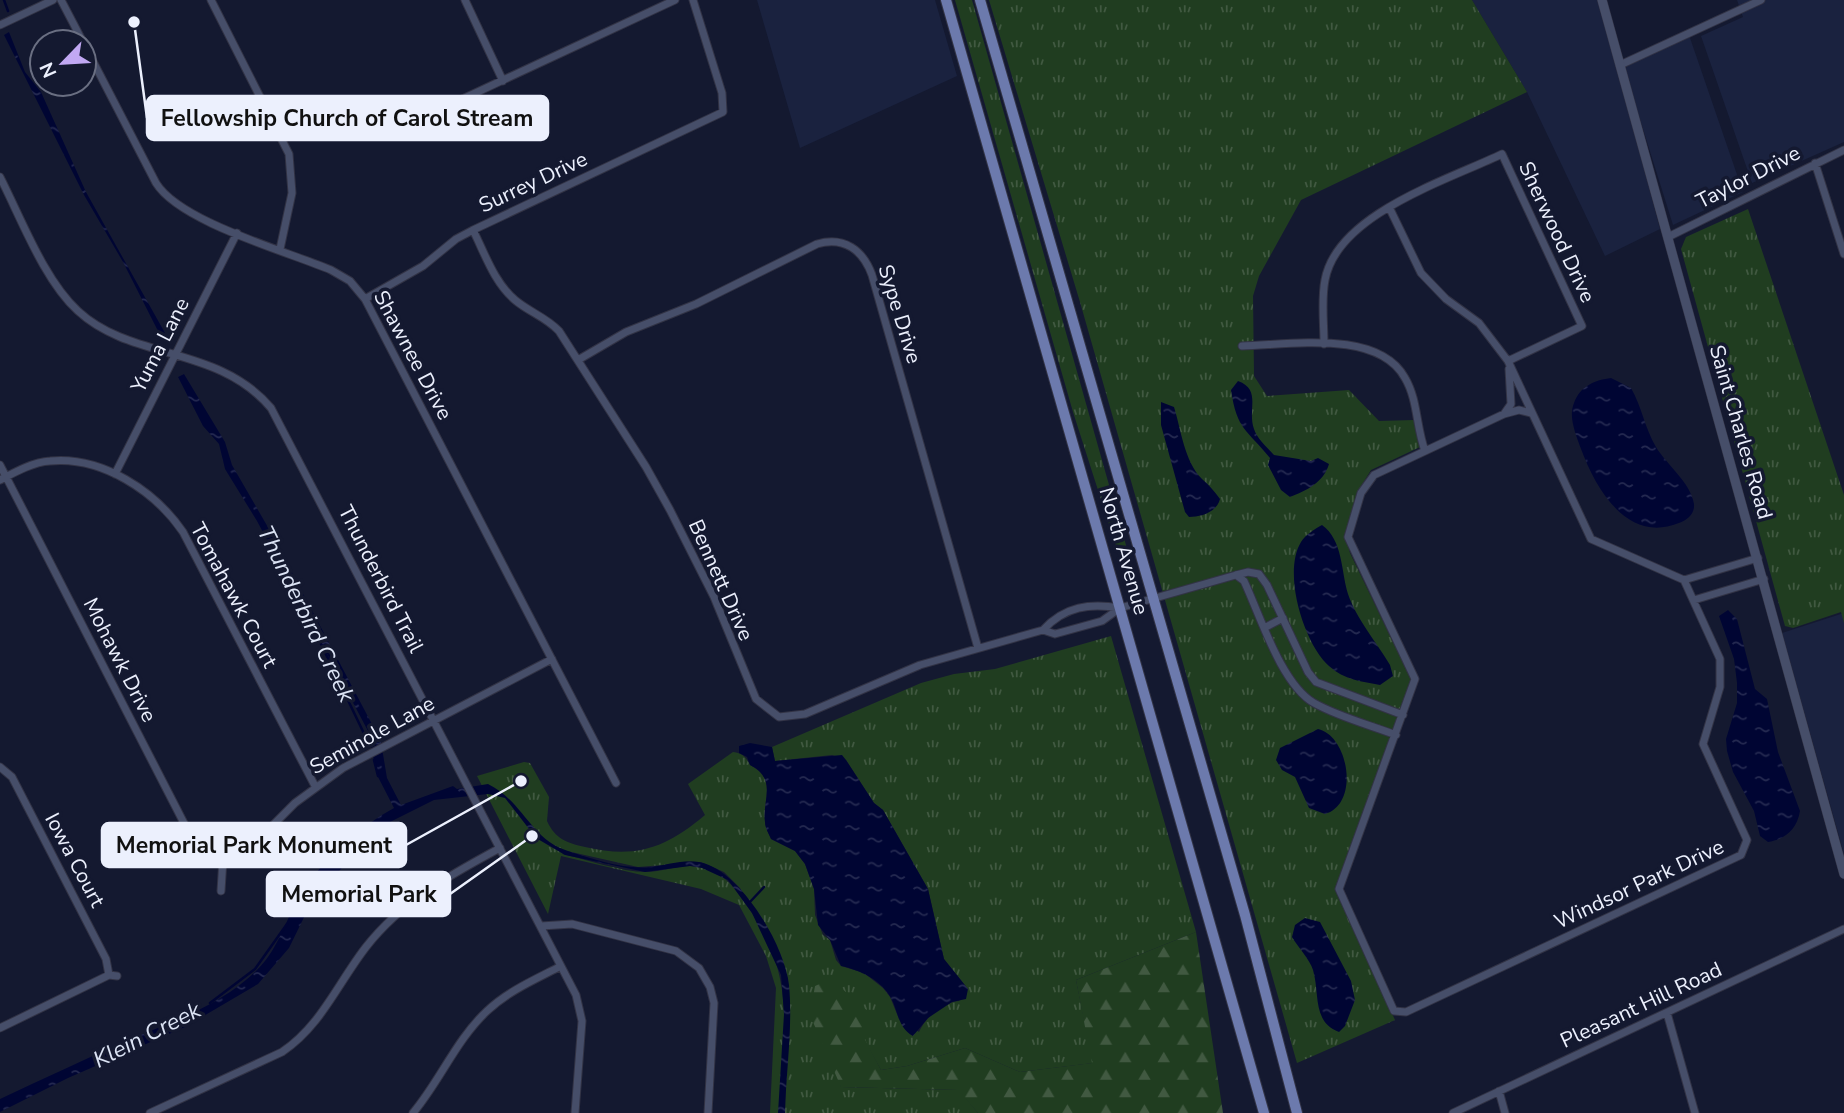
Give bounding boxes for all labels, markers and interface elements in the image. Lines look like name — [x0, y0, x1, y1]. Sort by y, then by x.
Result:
north arrow — [28, 28, 98, 98]
text: N — [34, 58, 63, 82]
callout: Fellowship Church of Carol Stream — [147, 96, 548, 140]
text: Fellowship Church of Carol Stream — [161, 103, 533, 134]
street label: Taylor Drive — [1691, 139, 1805, 215]
street label: Surrey Drive — [474, 145, 592, 219]
street label: Sherwood Drive — [1512, 157, 1602, 307]
street label: Sype Drive — [872, 261, 928, 367]
street label: Shawnee Drive — [367, 285, 459, 425]
street label: Yuma Lane — [124, 293, 196, 398]
street label: Saint Charles Road — [1703, 342, 1779, 522]
street label: North Avenue — [1092, 484, 1156, 618]
street label: Thunderbird Trail — [332, 500, 431, 658]
street label: Bennett Drive — [682, 515, 760, 645]
street label: Tomahawk Court — [184, 518, 284, 673]
water label: Thunderbird Creek — [250, 521, 362, 708]
street label: Mohawk Drive — [77, 593, 163, 727]
street label: Seminole Lane — [304, 689, 440, 781]
street label: Iowa Court — [38, 808, 112, 913]
callout: Memorial Park Monument — [102, 823, 406, 867]
text: Memorial Park Monument — [116, 830, 392, 861]
street label: Windsor Park Drive — [1550, 832, 1728, 936]
callout: Memorial Park — [267, 872, 450, 916]
text: Memorial Park — [281, 879, 437, 910]
street label: Pleasant Hill Road — [1556, 955, 1726, 1055]
water label: Klein Creek — [88, 994, 207, 1075]

